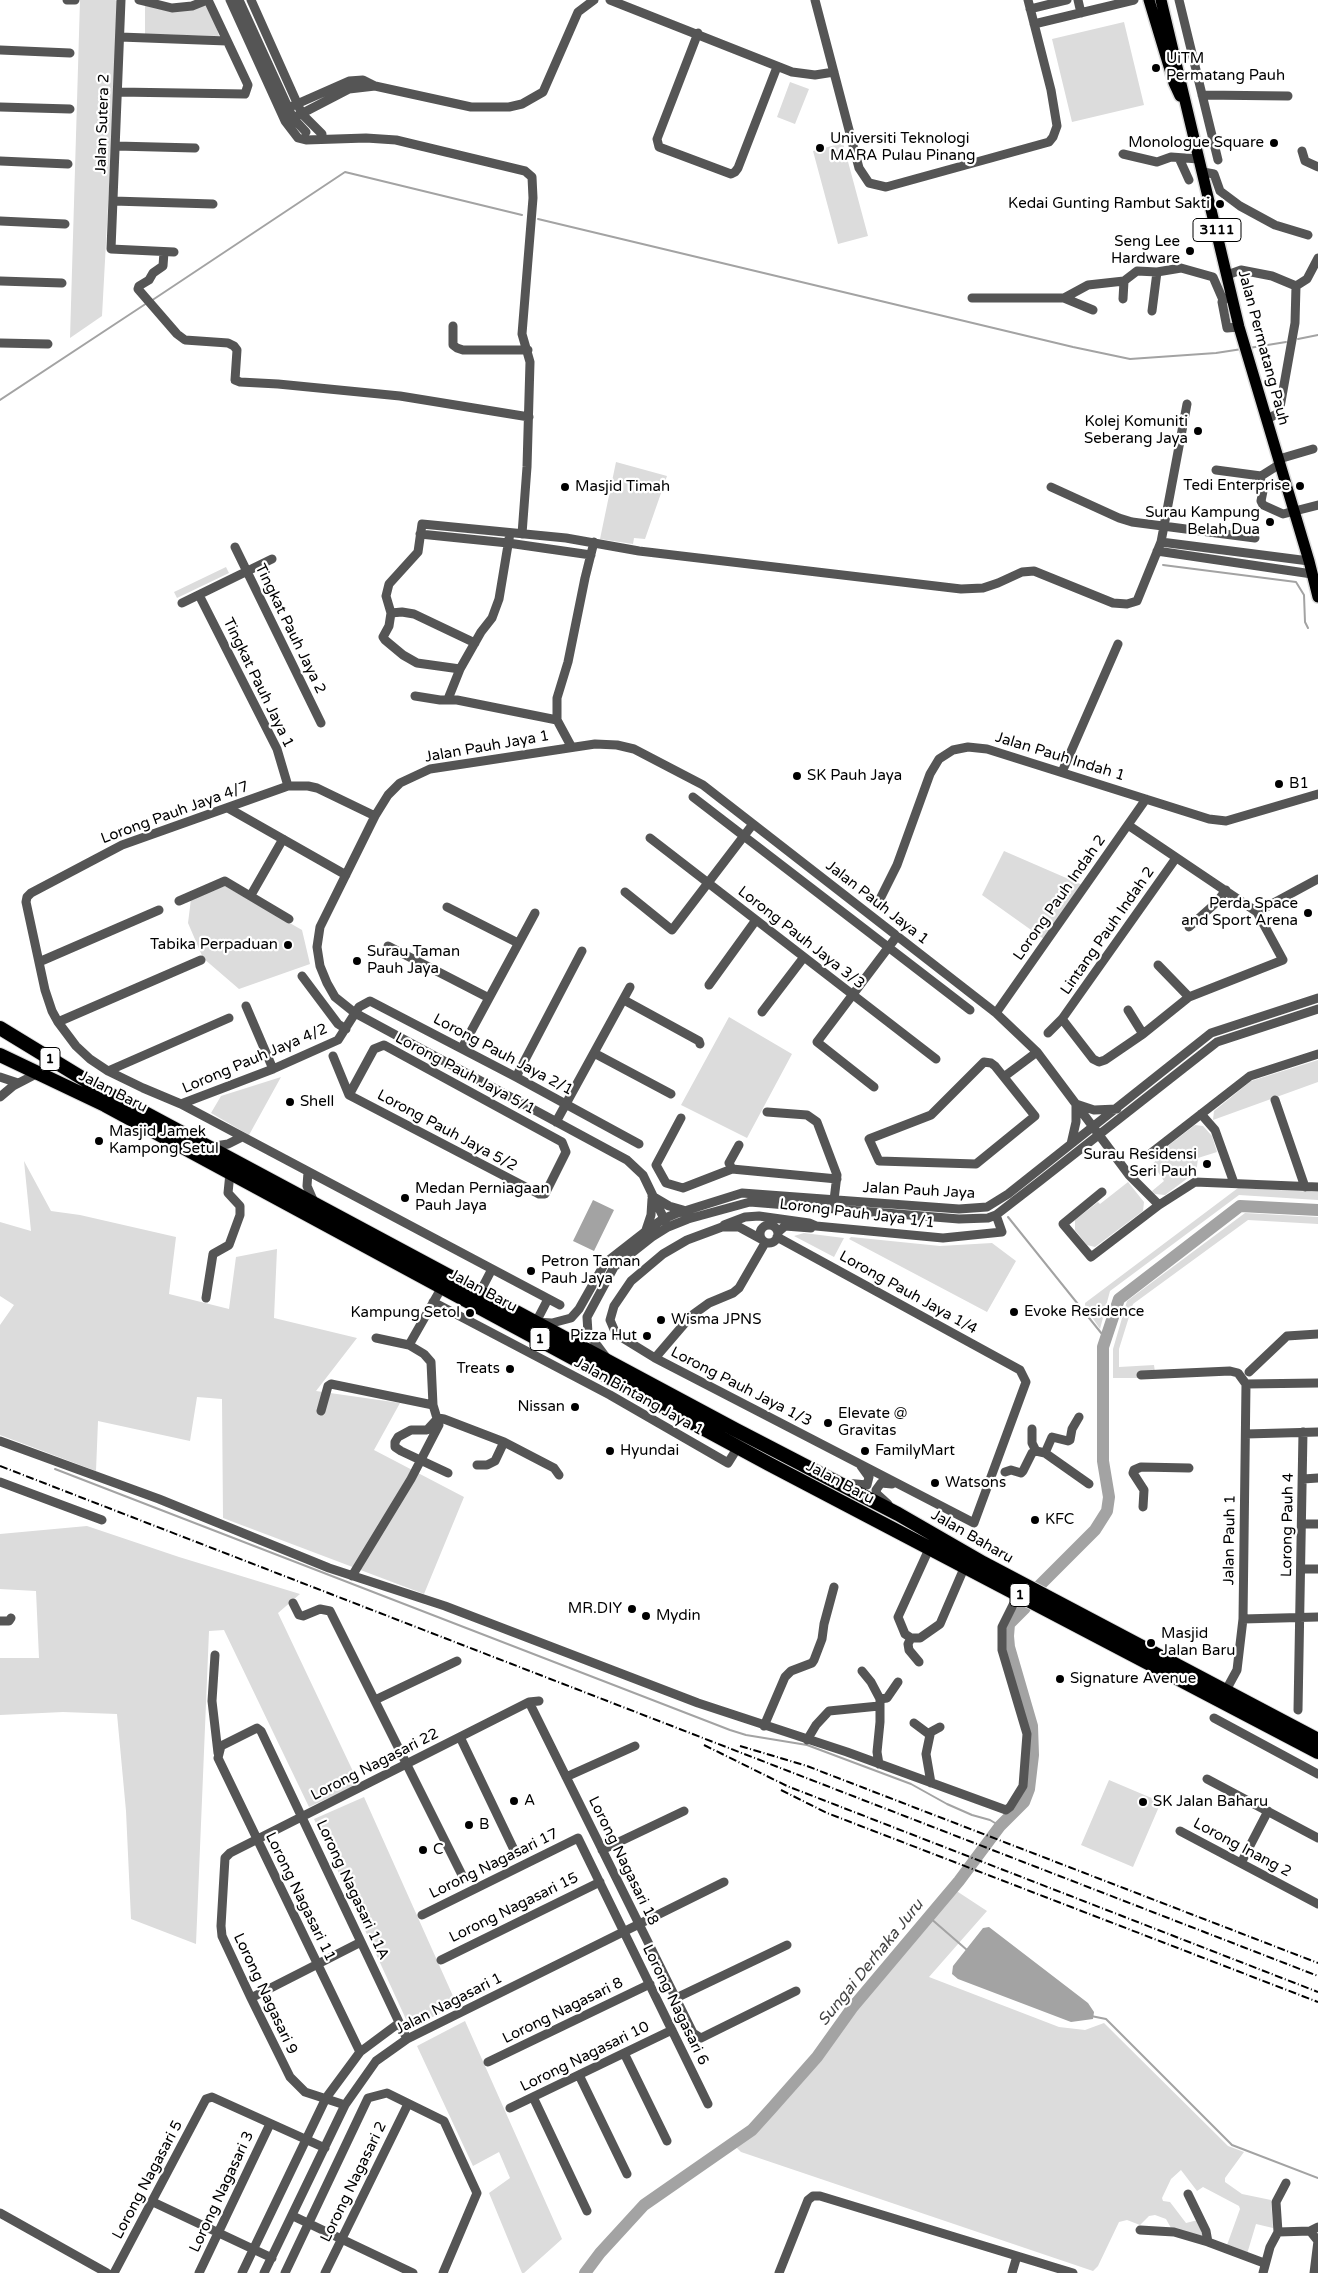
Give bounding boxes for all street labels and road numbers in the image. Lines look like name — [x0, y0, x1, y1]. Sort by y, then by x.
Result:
street label: Jalan Sutera 2 — [92, 73, 114, 175]
road number: 3111 — [1193, 218, 1241, 242]
street label: Jalan Permatang Pauh — [1234, 269, 1292, 427]
street label: Tingkat Pauh Jaya 2 — [251, 561, 329, 697]
street label: Tingkat Pauh Jaya 1 — [219, 615, 297, 751]
street label: Jalan Pauh Jaya 1 — [423, 727, 551, 767]
street label: Jalan Pauh Indah 1 — [993, 729, 1127, 785]
street label: Lorong Pauh Jaya 4/7 — [98, 778, 252, 848]
street label: Lorong Pauh Indah 2 — [1010, 832, 1110, 964]
street label: Jalan Pauh Jaya 1 — [822, 857, 932, 949]
street label: Lintang Pauh Indah 2 — [1057, 864, 1159, 998]
street label: Lorong Pauh Jaya 3/3 — [734, 883, 868, 993]
street label: Lorong Pauh Jaya 2/1 — [430, 1010, 576, 1100]
street label: Lorong Pauh Jaya 4/2 — [180, 1020, 330, 1098]
street label: Lorong Pauh Jaya 5/1 — [392, 1029, 538, 1119]
road number: 1 — [40, 1048, 60, 1070]
street label: Jalan Baru — [76, 1067, 150, 1117]
street label: Lorong Pauh Jaya 5/2 — [374, 1086, 520, 1176]
street label: Jalan Pauh Jaya — [862, 1179, 976, 1203]
street label: Lorong Pauh Jaya 1/1 — [778, 1196, 936, 1232]
street label: Lorong Pauh Jaya 1/4 — [836, 1247, 980, 1339]
street label: Jalan Baru — [446, 1266, 520, 1316]
road number: 1 — [530, 1328, 550, 1350]
street label: Lorong Pauh Jaya 1/3 — [667, 1344, 815, 1430]
street label: Jalan Bintang Jaya 1 — [571, 1354, 707, 1440]
street label: Jalan Baru — [803, 1458, 877, 1508]
street label: Lorong Pauh 4 — [1278, 1473, 1298, 1577]
street label: Jalan Pauh 1 — [1220, 1495, 1240, 1585]
street label: Jalan Baharu — [928, 1506, 1016, 1568]
road number: 1 — [1010, 1584, 1030, 1606]
street label: Lorong Nagasari 22 — [308, 1725, 442, 1805]
street label: Lorong Nagasari 18 — [584, 1794, 662, 1928]
street label: Lorong Inang 2 — [1190, 1815, 1294, 1881]
street label: Lorong Nagasari 11A — [312, 1817, 392, 1963]
street label: Lorong Nagasari 17 — [427, 1825, 561, 1903]
street label: Lorong Nagasari 11 — [261, 1830, 339, 1964]
street label: Lorong Nagasari 15 — [447, 1869, 581, 1947]
street label: Lorong Nagasari 9 — [229, 1931, 301, 2057]
street label: Lorong Nagasari 6 — [638, 1942, 712, 2068]
street label: Jalan Nagasari 1 — [393, 1969, 505, 2039]
street label: Lorong Nagasari 8 — [500, 1974, 626, 2048]
street label: Lorong Nagasari 10 — [518, 2018, 652, 2096]
street label: Lorong Nagasari 5 — [109, 2118, 187, 2242]
street label: Lorong Nagasari 2 — [317, 2119, 391, 2245]
street label: Lorong Nagasari 3 — [186, 2129, 258, 2255]

